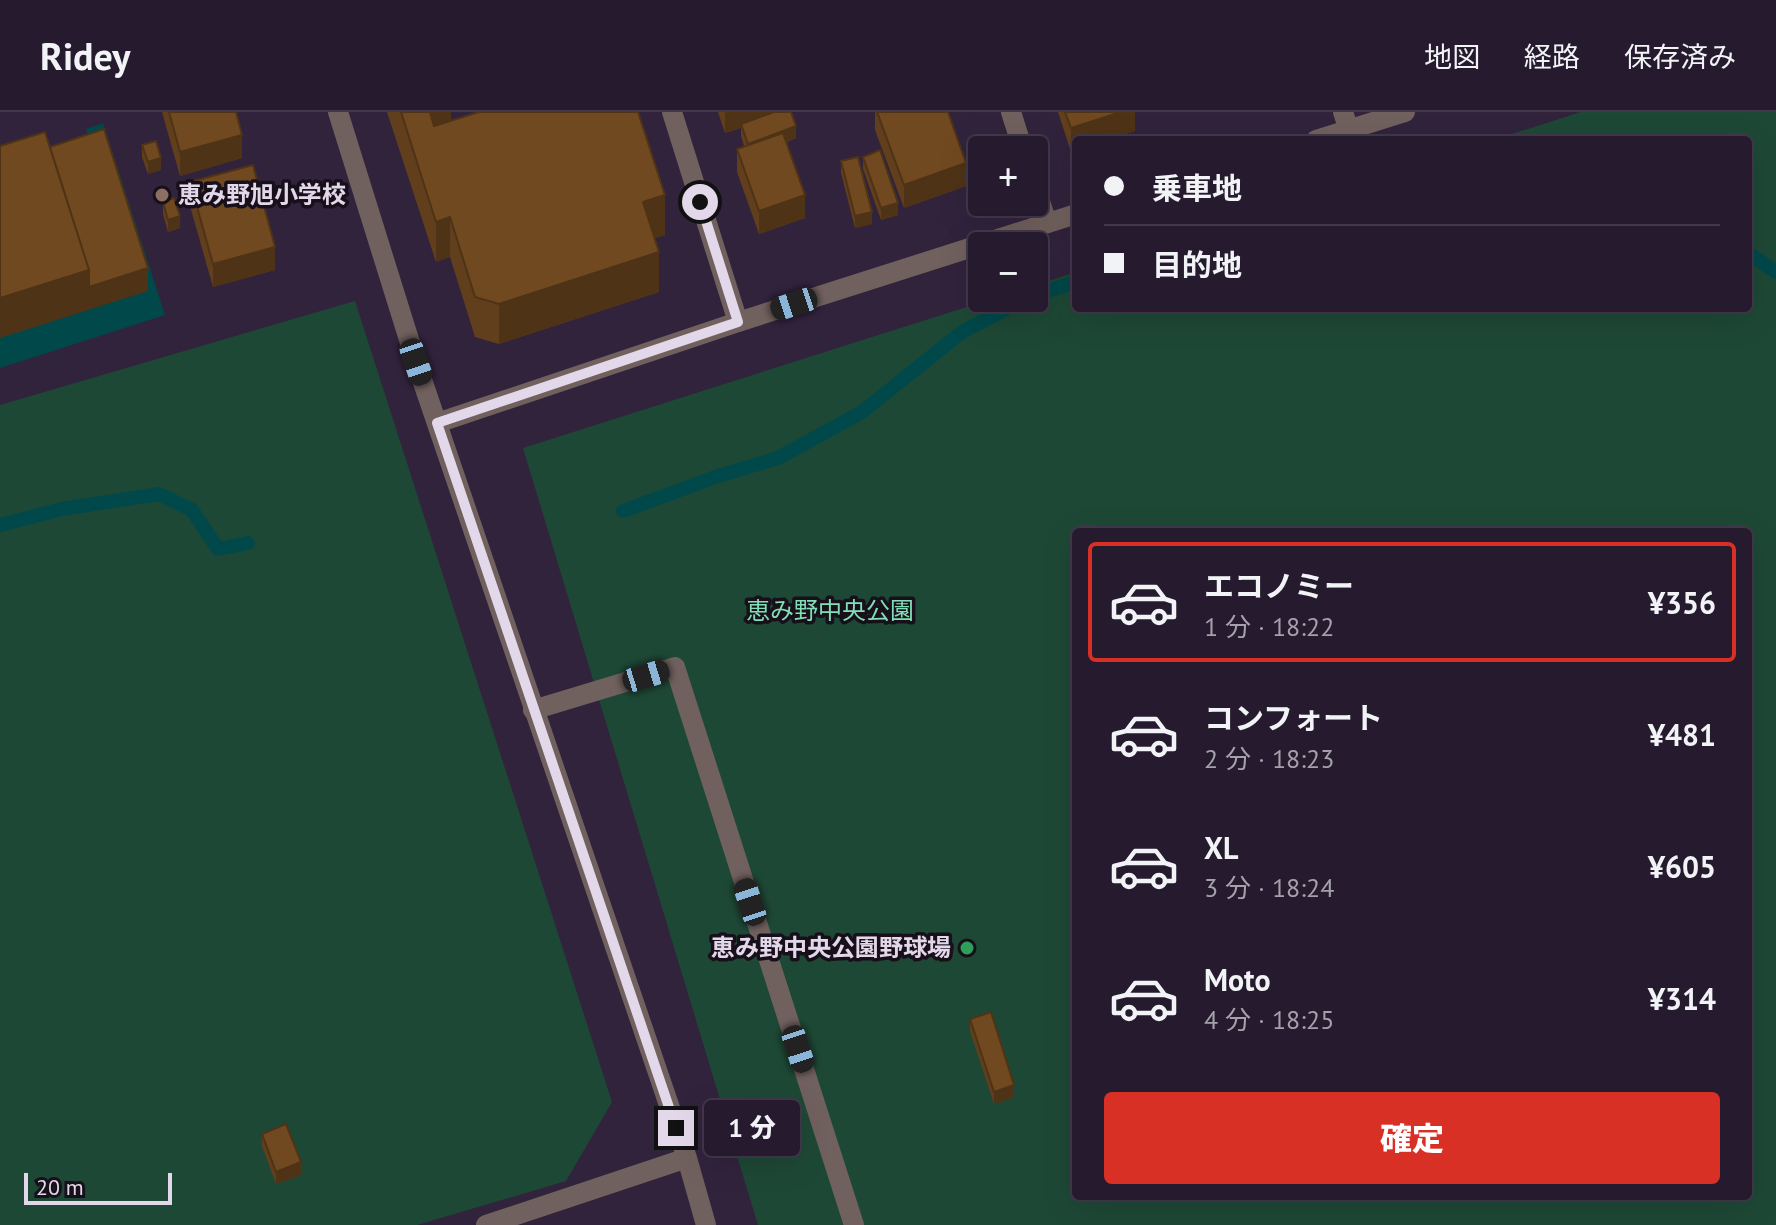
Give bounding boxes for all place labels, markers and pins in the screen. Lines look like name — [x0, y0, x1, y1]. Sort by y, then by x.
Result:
place label: 恵み野旭小学校 — [178, 179, 346, 210]
marker: 恵み野旭小学校 — [153, 186, 171, 204]
place label: 恵み野中央公園野球場 — [711, 932, 951, 963]
marker: 恵み野中央公園野球場 — [958, 939, 976, 957]

